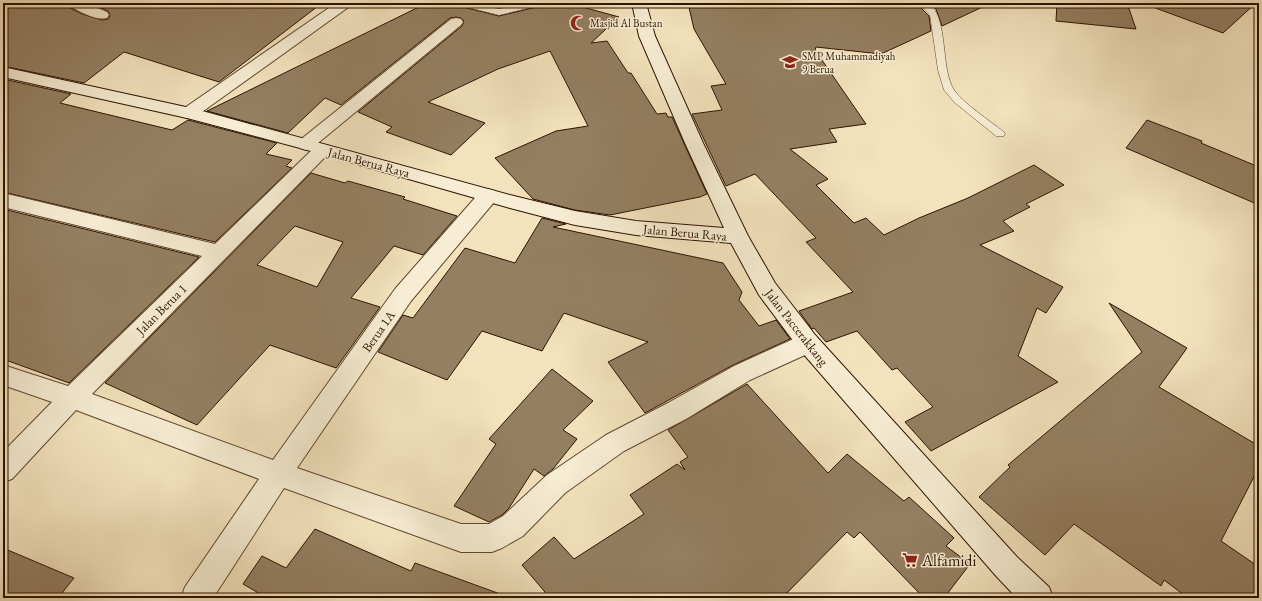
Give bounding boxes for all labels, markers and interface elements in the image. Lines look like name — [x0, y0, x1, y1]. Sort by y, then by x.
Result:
mosque icon: Masjid Al Bustan — [569, 14, 587, 32]
place label: Masjid Al Bustan — [590, 16, 663, 30]
place label: SMP Muhammadiyah 9 Berua — [802, 49, 896, 76]
school or university icon: SMP Muhammadiyah 9 Berua — [781, 53, 799, 71]
street label: Jalan Berua Raya — [325, 143, 412, 182]
street label: Jalan Berua Raya — [641, 220, 728, 245]
street label: Jalan Berua 1 — [132, 280, 190, 339]
street label: Jalan Paccerakkang — [760, 284, 832, 370]
street label: Berua 1A — [358, 306, 399, 355]
place label: Alfamidi — [921, 550, 976, 571]
supermarket icon: Alfamidi — [901, 551, 919, 569]

